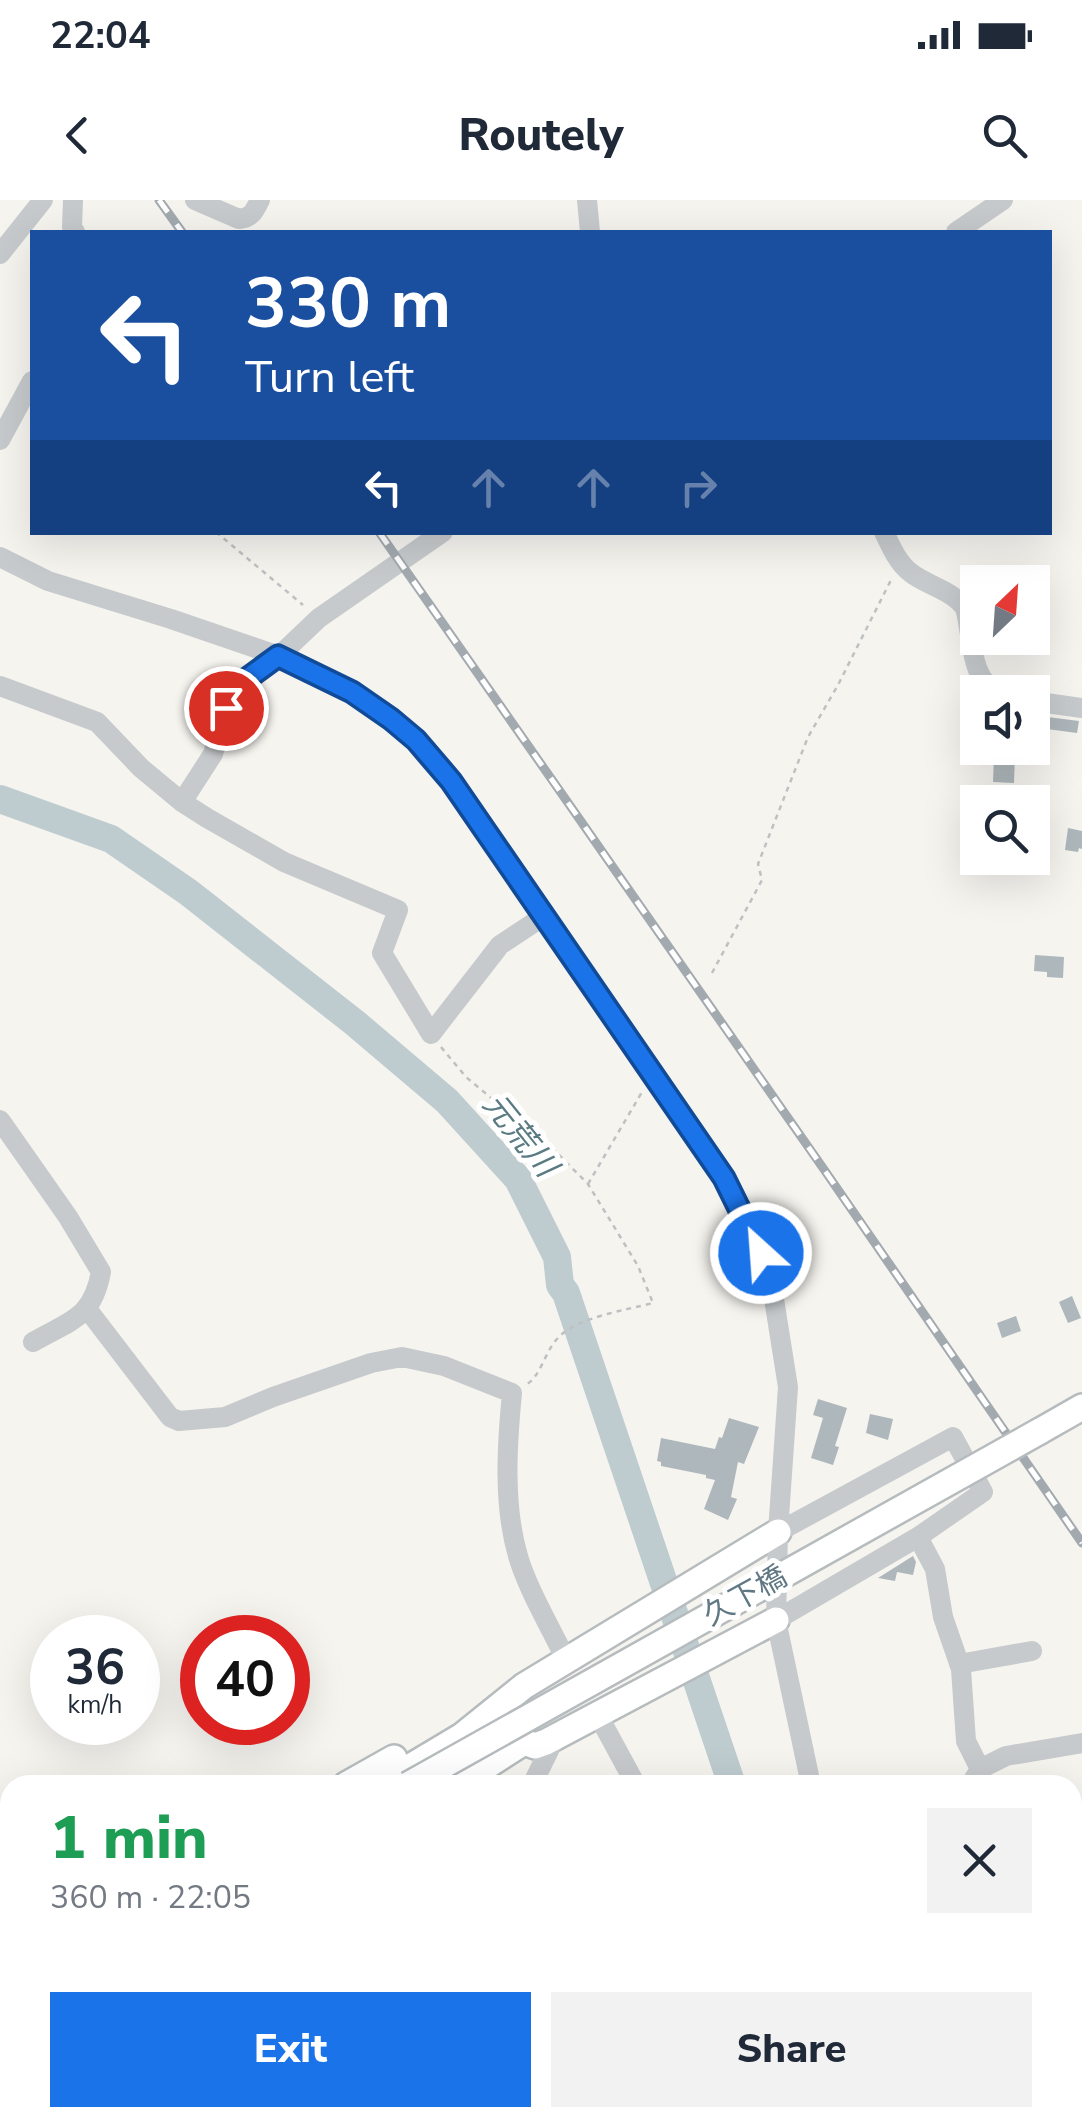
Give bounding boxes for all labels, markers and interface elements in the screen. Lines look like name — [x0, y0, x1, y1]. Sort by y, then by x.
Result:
text: 22:04 — [50, 10, 151, 61]
text: Routely — [459, 105, 623, 166]
icon: back — [50, 108, 105, 163]
icon: search — [977, 108, 1032, 163]
text: 330 m — [245, 256, 451, 352]
icon: left — [80, 270, 210, 400]
text: Turn left — [245, 347, 414, 408]
icon: left — [356, 460, 411, 515]
icon: ahead — [461, 460, 516, 515]
icon: ahead — [566, 460, 621, 515]
icon: right — [671, 460, 726, 515]
north arrow — [960, 565, 1050, 655]
map controls — [960, 565, 1050, 875]
pin — [184, 666, 269, 751]
button: sound — [960, 675, 1050, 765]
icon: arrive — [199, 681, 254, 736]
button: search — [960, 785, 1050, 875]
water label: 元荒川 — [473, 1084, 569, 1188]
position arrow — [709, 1201, 813, 1305]
street label: 久下橋 — [696, 1556, 794, 1636]
speed limit sign: 40 — [180, 1615, 310, 1745]
text: 36 — [65, 1633, 125, 1702]
text: km/h — [67, 1688, 123, 1722]
text: 1 min — [50, 1797, 208, 1879]
button: close — [927, 1808, 1032, 1913]
text: 360 m · 22:05 — [50, 1876, 251, 1919]
button: Exit — [50, 1992, 531, 2107]
button: Share — [551, 1992, 1032, 2107]

